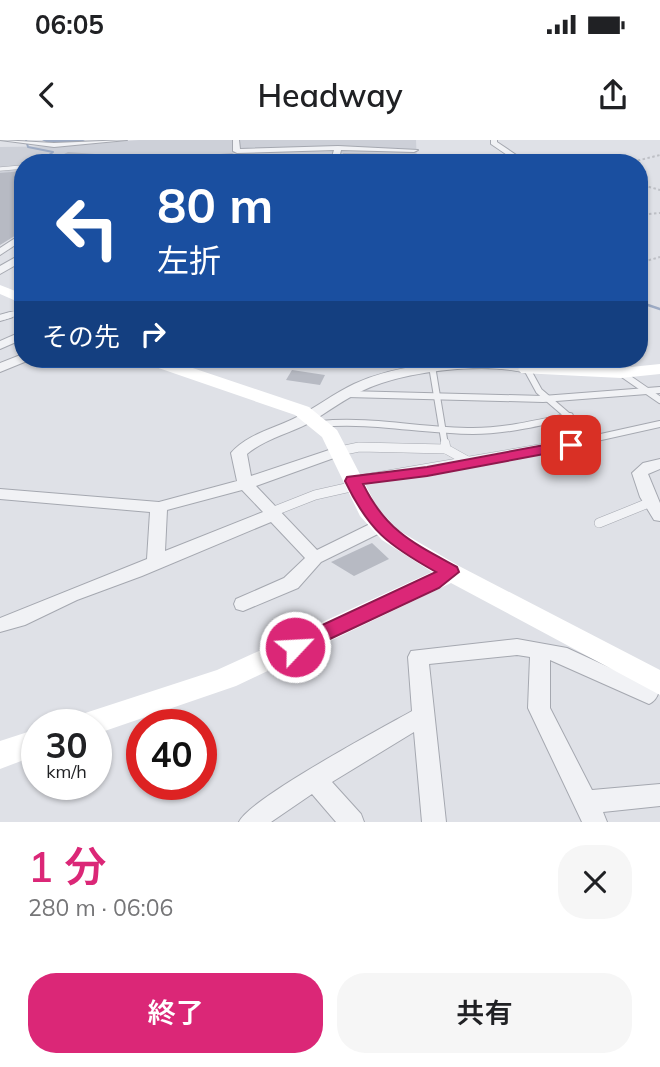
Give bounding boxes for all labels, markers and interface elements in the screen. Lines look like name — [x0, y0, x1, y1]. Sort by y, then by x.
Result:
text: 06:05 — [35, 8, 104, 41]
text: Headway — [257, 75, 403, 115]
icon: back — [28, 76, 66, 114]
icon: share — [594, 76, 632, 114]
text: 80 m — [157, 174, 273, 235]
icon: left — [42, 182, 133, 273]
text: 左折 — [157, 240, 221, 280]
icon: right — [134, 315, 172, 353]
text: その先 — [42, 320, 120, 353]
pin — [541, 415, 601, 475]
icon: arrive — [552, 426, 590, 464]
position arrow — [258, 610, 332, 684]
speed limit sign: 40 — [126, 709, 217, 800]
text: 30 — [45, 723, 88, 767]
text: km/h — [46, 760, 87, 783]
text: 1 分 — [28, 840, 106, 893]
button: close — [558, 845, 632, 919]
text: 280 m · 06:06 — [28, 893, 173, 922]
button: 終了 — [28, 973, 323, 1053]
button: 共有 — [337, 973, 632, 1053]

